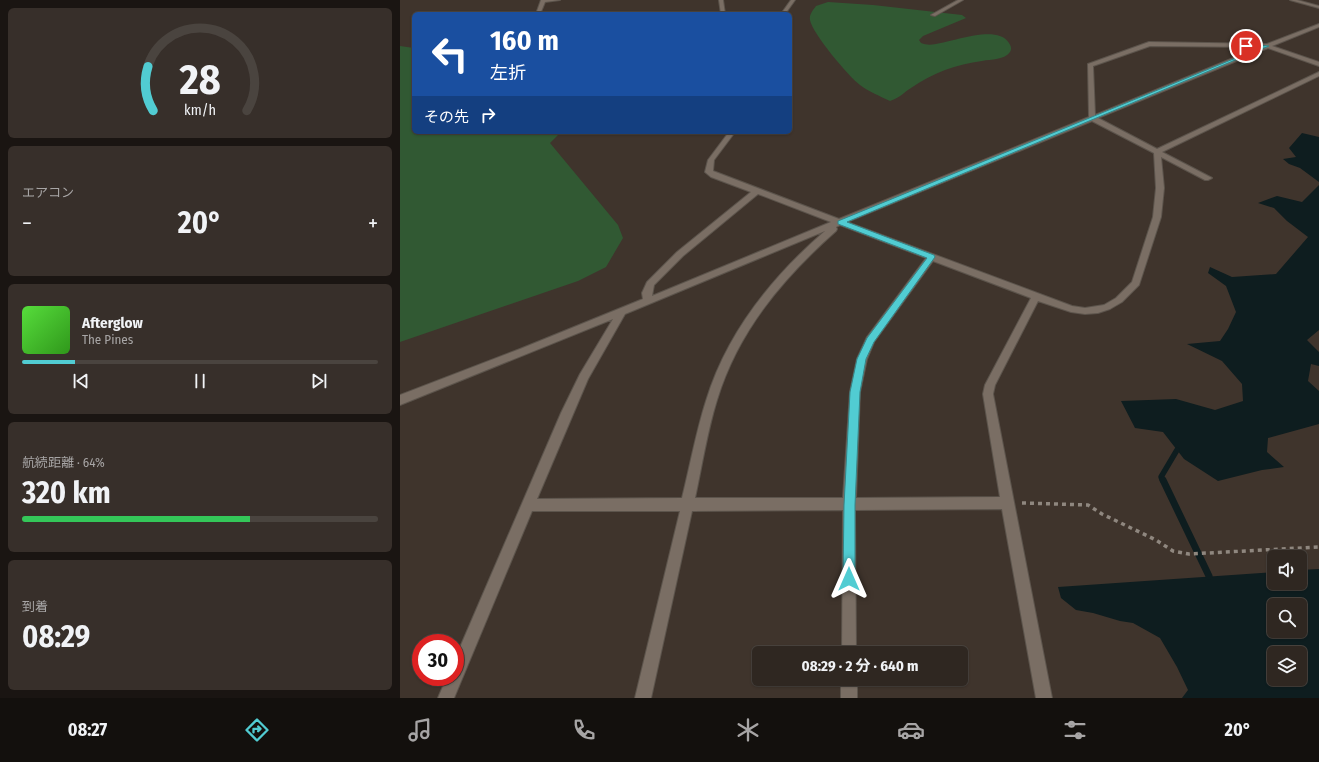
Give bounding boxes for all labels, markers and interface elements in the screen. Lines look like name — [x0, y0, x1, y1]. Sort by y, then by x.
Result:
text: 160 m — [490, 24, 559, 57]
icon: left — [424, 28, 476, 80]
pin — [1229, 29, 1263, 63]
icon: arrive — [1235, 35, 1257, 57]
text: 28 — [178, 55, 221, 105]
text: 左折 — [490, 62, 526, 84]
text: km/h — [184, 102, 216, 119]
icon: right — [477, 104, 499, 126]
text: その先 — [424, 108, 469, 126]
text: エアコン — [22, 185, 74, 200]
text: 20° — [178, 205, 222, 241]
text: − — [22, 210, 32, 237]
text: + — [368, 210, 378, 237]
text: Afterglow — [82, 314, 143, 332]
text: The Pines — [82, 332, 133, 347]
icon: previous — [70, 370, 92, 392]
icon: pause — [189, 370, 211, 392]
icon: next — [308, 370, 330, 392]
text: 航続距離 · 64% — [22, 455, 105, 470]
text: 320 km — [22, 475, 111, 511]
map controls — [1267, 550, 1307, 686]
button: sound — [1267, 550, 1307, 590]
position arrow — [828, 558, 870, 600]
button: search — [1267, 598, 1307, 638]
text: 到着 — [22, 599, 48, 614]
text: 08:29 — [22, 619, 90, 655]
speed limit sign: 30 — [412, 634, 464, 686]
button: layers — [1267, 646, 1307, 686]
text: 08:29 · 2 分 · 640 m — [802, 657, 918, 675]
icon: directions — [243, 716, 271, 744]
icon: music — [406, 716, 434, 744]
icon: phone — [570, 716, 598, 744]
icon: climate — [734, 716, 762, 744]
icon: car — [897, 716, 925, 744]
icon: filters — [1061, 716, 1089, 744]
text: 08:27 — [68, 719, 107, 741]
text: 20° — [1225, 719, 1251, 741]

